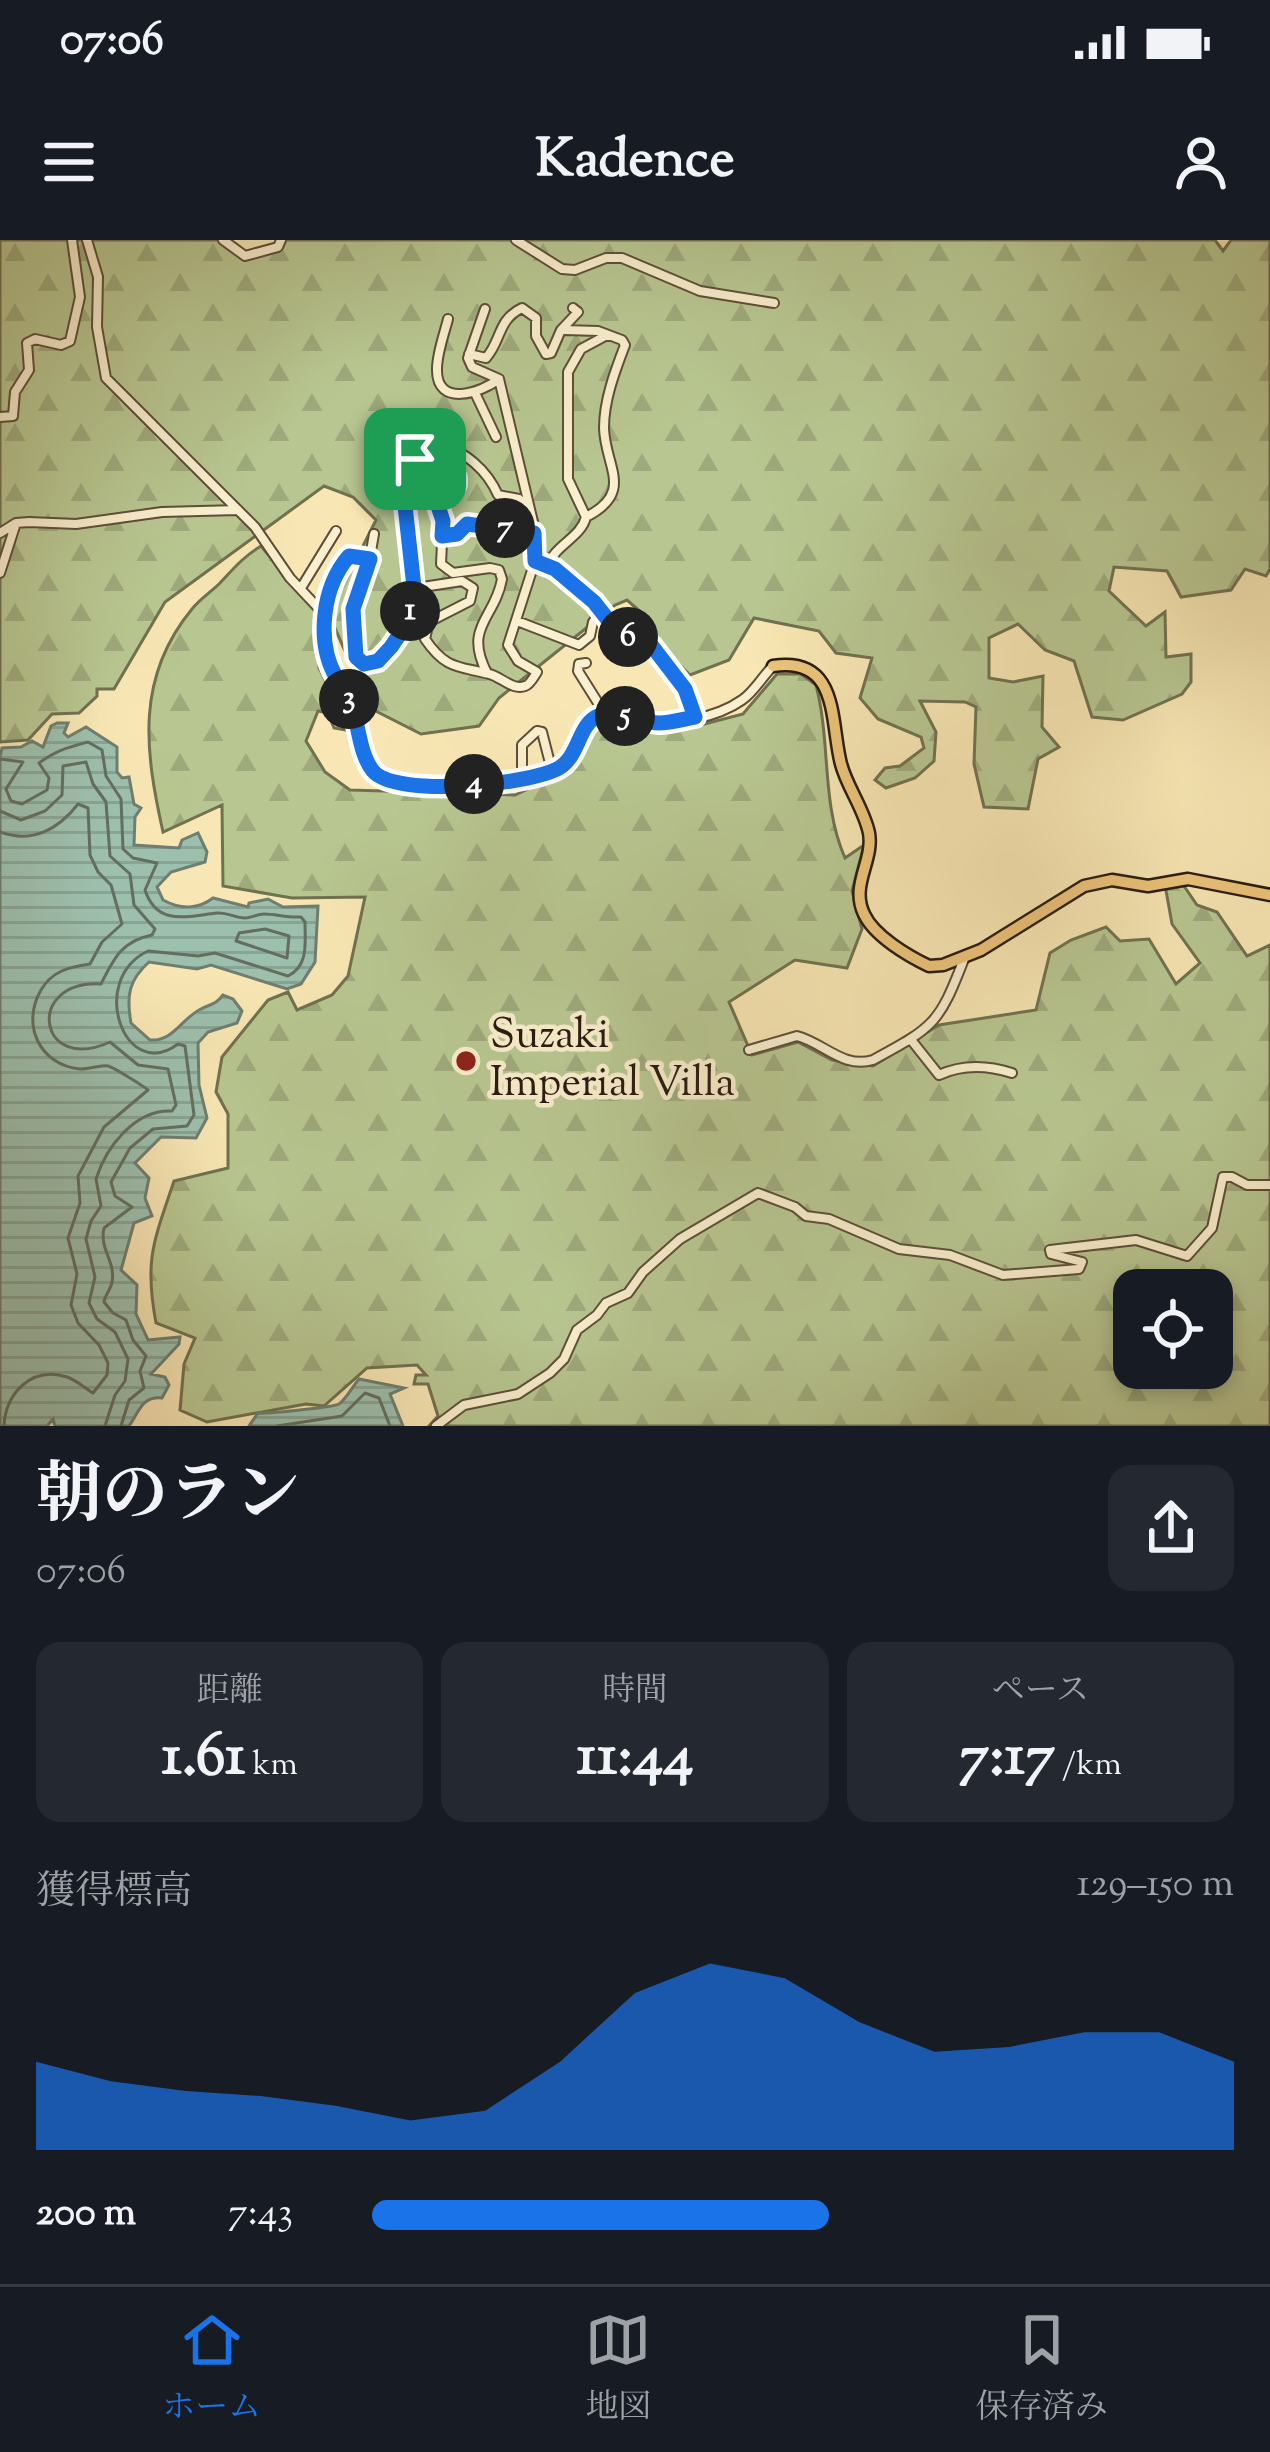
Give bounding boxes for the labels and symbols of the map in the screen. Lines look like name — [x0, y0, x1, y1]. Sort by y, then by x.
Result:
pin — [364, 408, 466, 510]
pin: 7 — [475, 498, 535, 558]
pin: 1 — [380, 581, 440, 641]
pin: 6 — [598, 607, 658, 667]
pin: 3 — [319, 669, 379, 729]
pin: 5 — [595, 686, 655, 746]
pin: 4 — [444, 754, 504, 814]
place label: Suzaki Imperial Villa — [490, 1007, 735, 1115]
marker: Suzaki Imperial Villa — [453, 1048, 479, 1074]

